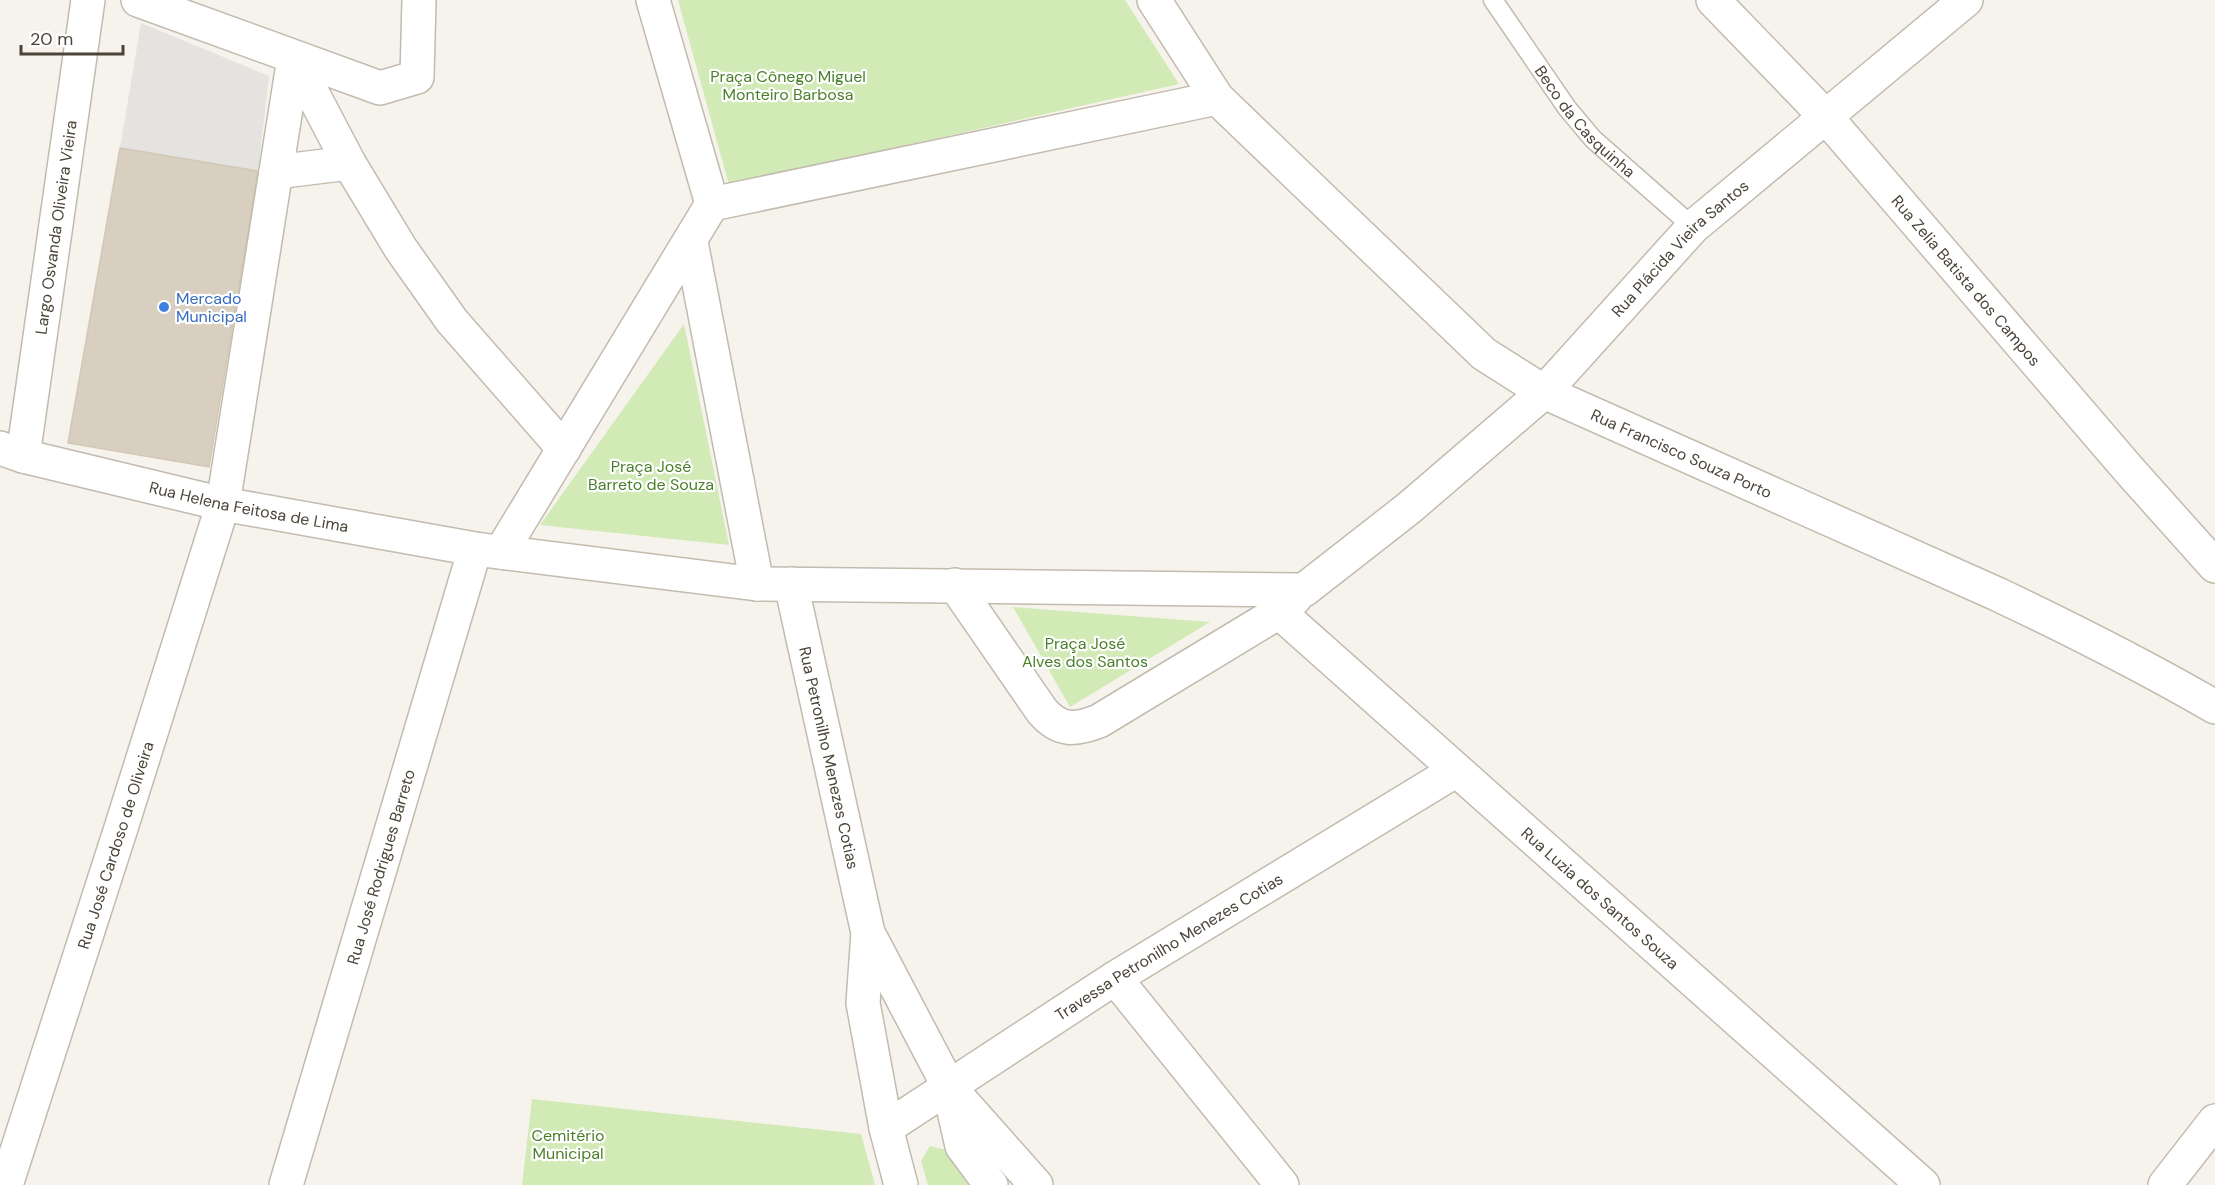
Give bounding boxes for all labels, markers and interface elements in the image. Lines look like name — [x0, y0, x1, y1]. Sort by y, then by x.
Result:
scale bar — [21, 18, 123, 56]
text: 20 m — [30, 27, 73, 51]
street label: Beco da Casquinha — [1530, 61, 1640, 182]
park label: Praça Cônego Miguel Monteiro Barbosa — [710, 66, 866, 105]
street label: Largo Osvanda Oliveira Vieira — [30, 119, 81, 336]
street label: Rua Plácida Vieira Santos — [1606, 175, 1753, 321]
street label: Rua Zelia Batista dos Campos — [1887, 190, 2046, 370]
place label: Mercado Municipal — [176, 288, 247, 327]
marker: Mercado Municipal — [157, 300, 171, 314]
street label: Rua Francisco Souza Porto — [1588, 404, 1775, 503]
park label: Praça José Barreto de Souza — [588, 456, 714, 495]
street label: Rua Helena Feitosa de Lima — [147, 476, 350, 537]
park label: Praça José Alves dos Santos — [1022, 633, 1148, 672]
street label: Rua Petronilho Menezes Cotias — [795, 645, 864, 871]
street label: Rua José Cardoso de Oliveira — [72, 739, 158, 952]
street label: Rua José Rodrigues Barreto — [342, 767, 420, 967]
street label: Rua Luzia dos Santos Souza — [1517, 822, 1684, 974]
street label: Travessa Petronilho Menezes Cotias — [1051, 868, 1287, 1025]
park label: Cemitério Municipal — [531, 1125, 605, 1164]

